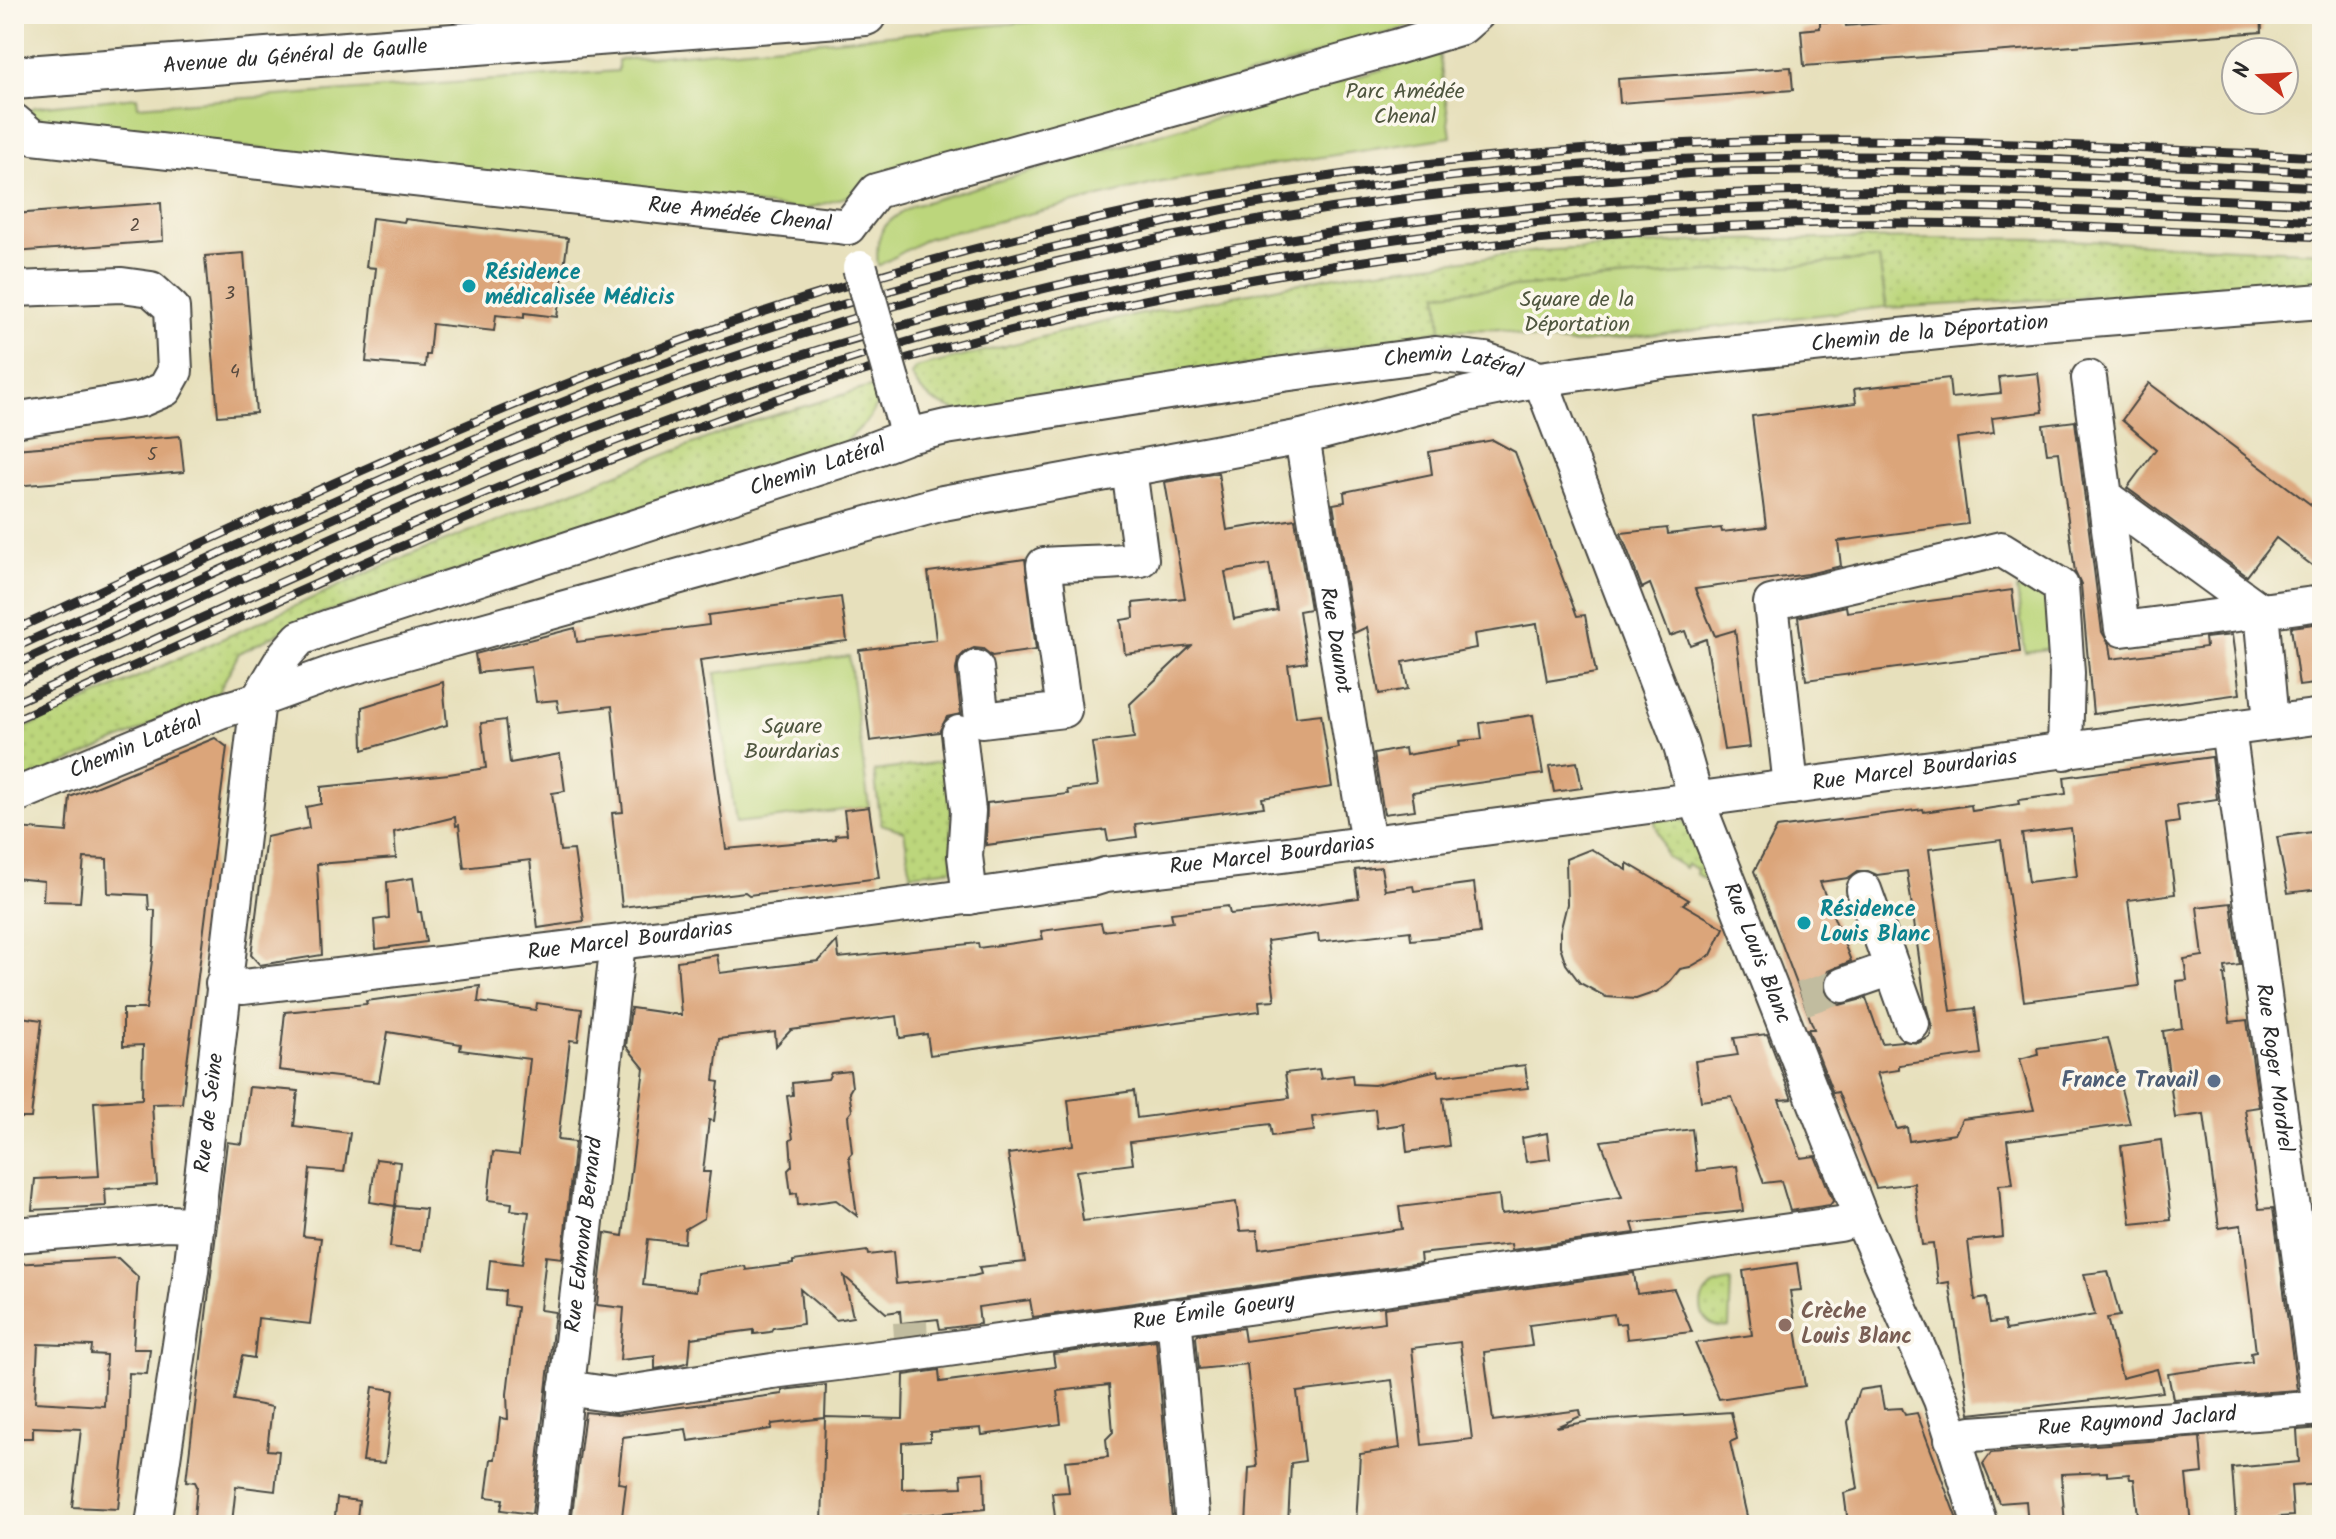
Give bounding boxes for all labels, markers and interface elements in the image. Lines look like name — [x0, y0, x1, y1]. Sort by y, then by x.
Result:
street label: Avenue du Général de Gaulle — [162, 29, 429, 84]
north arrow — [2220, 36, 2300, 116]
text: N — [2225, 58, 2262, 83]
park label: Parc Amédée Chenal — [1345, 75, 1465, 135]
street label: Rue Amédée Chenal — [646, 188, 834, 243]
house number: 2 — [130, 212, 140, 241]
place label: Résidence médicalisée Médicis — [485, 256, 675, 316]
marker: Résidence médicalisée Médicis — [460, 277, 478, 295]
house number: 3 — [225, 280, 235, 309]
park label: Square de la Déportation — [1520, 283, 1634, 343]
street label: Chemin de la Déportation — [1809, 305, 2050, 363]
street label: Chemin Latéral — [1381, 337, 1529, 390]
house number: 4 — [230, 358, 240, 387]
street label: Chemin Latéral — [745, 428, 892, 506]
house number: 5 — [147, 441, 158, 470]
street label: Rue Daunot — [1309, 584, 1361, 697]
street label: Chemin Latéral — [64, 702, 209, 789]
park label: Square Bourdarias — [744, 710, 840, 770]
street label: Rue Marcel Bourdarias — [1810, 739, 2020, 801]
street label: Rue Marcel Bourdarias — [1168, 825, 1378, 885]
street label: Rue Louis Blanc — [1713, 877, 1800, 1029]
place label: Résidence Louis Blanc — [1820, 893, 1931, 953]
street label: Rue Marcel Bourdarias — [525, 910, 735, 971]
marker: Résidence Louis Blanc — [1795, 914, 1813, 932]
street label: Rue Roger Mordrel — [2245, 981, 2303, 1155]
street label: Rue de Seine — [185, 1051, 234, 1175]
place label: France Travail — [2062, 1064, 2198, 1099]
marker: France Travail — [2205, 1072, 2223, 1090]
street label: Rue Edmond Bernard — [556, 1134, 613, 1335]
street label: Rue Émile Goeury — [1130, 1283, 1298, 1340]
place label: Crèche Louis Blanc — [1801, 1295, 1912, 1355]
marker: Crèche Louis Blanc — [1776, 1316, 1794, 1334]
street label: Rue Raymond Jaclard — [2036, 1397, 2239, 1447]

